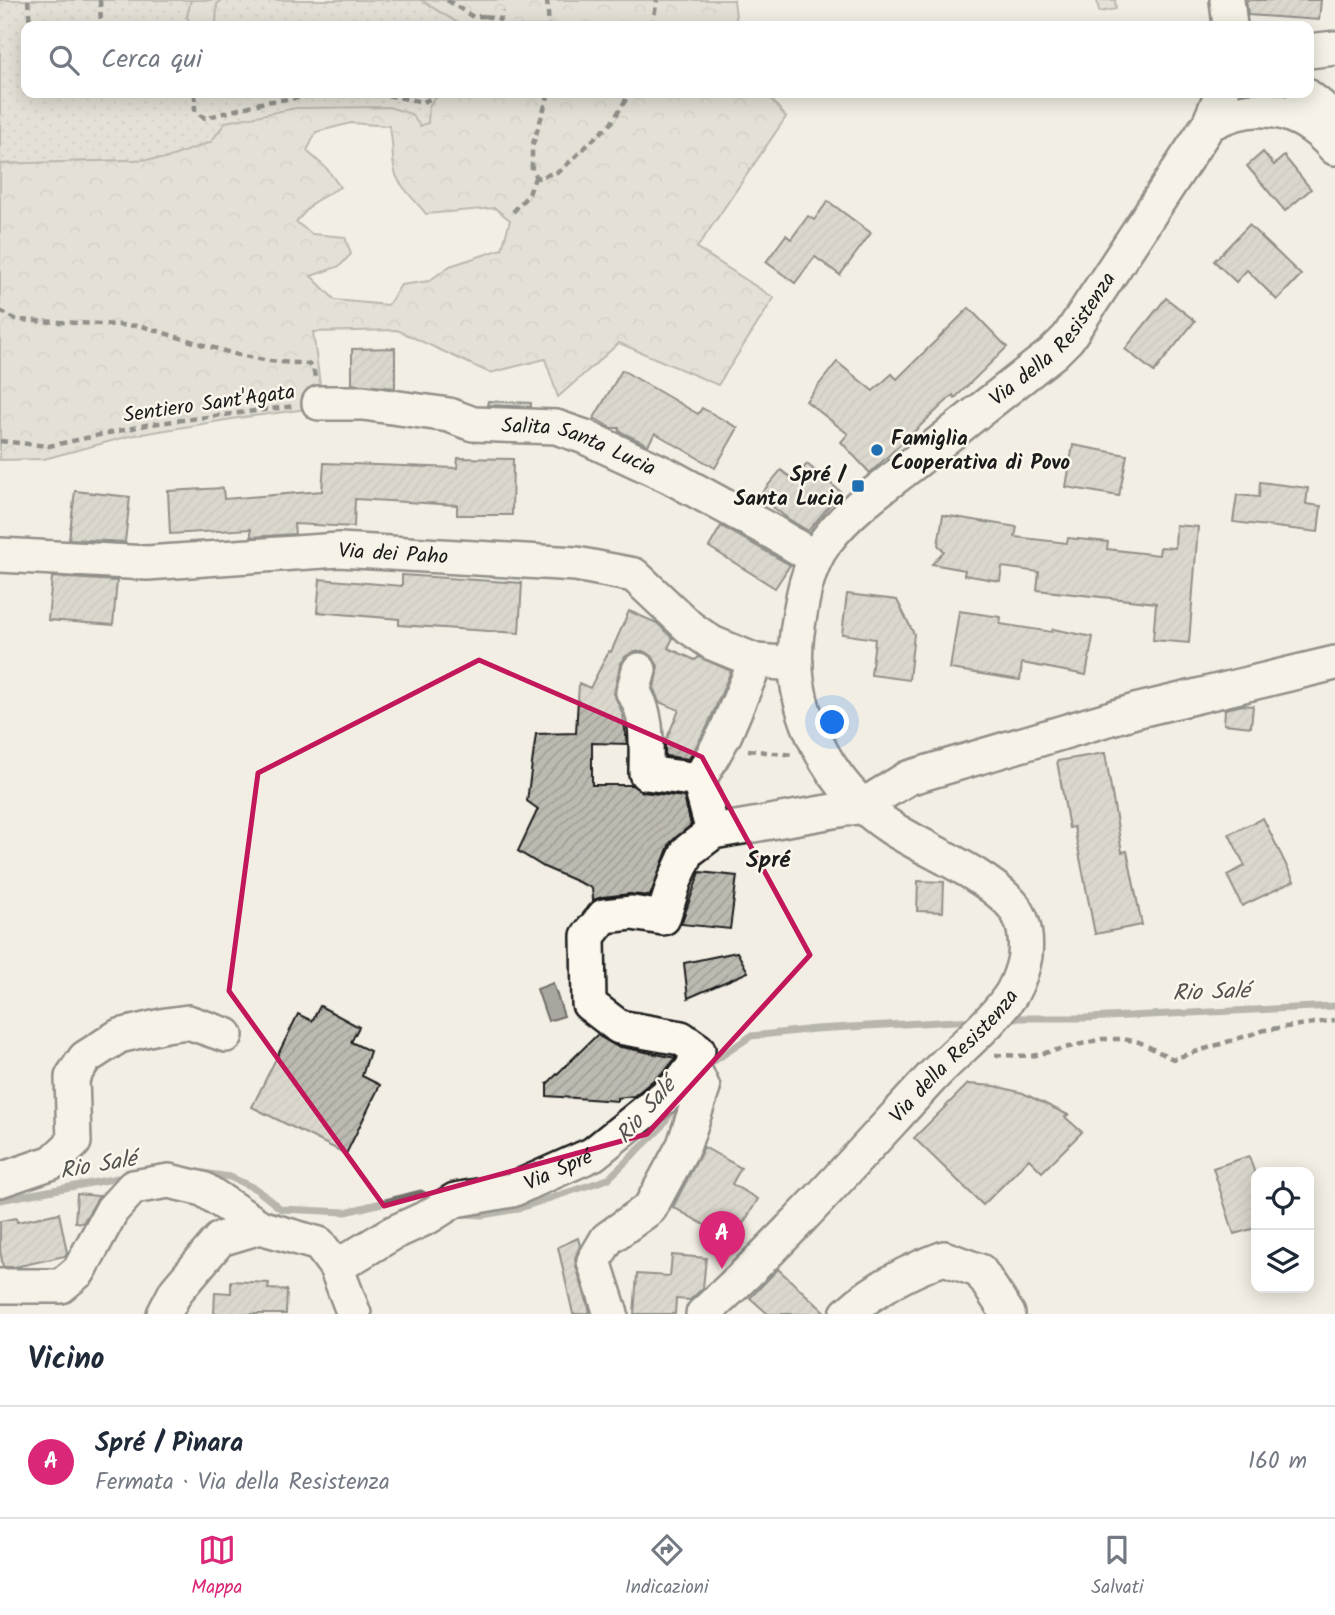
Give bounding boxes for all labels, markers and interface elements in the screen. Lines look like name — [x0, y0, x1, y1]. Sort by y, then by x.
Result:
search box — [21, 21, 1314, 98]
text: Cerca qui — [101, 39, 202, 81]
icon: search — [45, 41, 83, 79]
street label: Via della Resistenza — [983, 266, 1125, 415]
street label: Sentiero Sant'Agata — [121, 376, 297, 433]
street label: Salita Santa Lucia — [501, 410, 661, 486]
place label: Famiglia Cooperativa di Povo — [891, 423, 1070, 480]
marker: Famiglia Cooperativa di Povo — [869, 442, 885, 458]
place label: Spré / Santa Lucia — [734, 459, 847, 516]
marker: Spré / Santa Lucia — [850, 478, 866, 494]
street label: Via dei Paho — [337, 535, 449, 574]
your location — [815, 705, 849, 739]
district label: Spré — [746, 843, 791, 879]
water label: Rio Salé — [1172, 973, 1255, 1012]
street label: Via della Resistenza — [882, 983, 1028, 1131]
water label: Rio Salé — [608, 1067, 689, 1152]
water label: Rio Salé — [57, 1141, 144, 1190]
street label: Via Spré — [519, 1141, 599, 1201]
map controls — [1251, 1167, 1314, 1293]
button: locate — [1251, 1167, 1314, 1230]
pin: A — [699, 1211, 745, 1269]
button: layers — [1251, 1230, 1314, 1293]
text: Vicino — [28, 1336, 105, 1384]
text: Spré / Pinara — [95, 1423, 243, 1465]
text: A — [44, 1444, 58, 1480]
text: 160 m — [1248, 1444, 1307, 1480]
text: Fermata · Via della Resistenza — [95, 1465, 390, 1501]
tab: Mappa — [191, 1531, 242, 1603]
tab: Indicazioni — [625, 1531, 709, 1603]
tab: Salvati — [1091, 1531, 1144, 1603]

